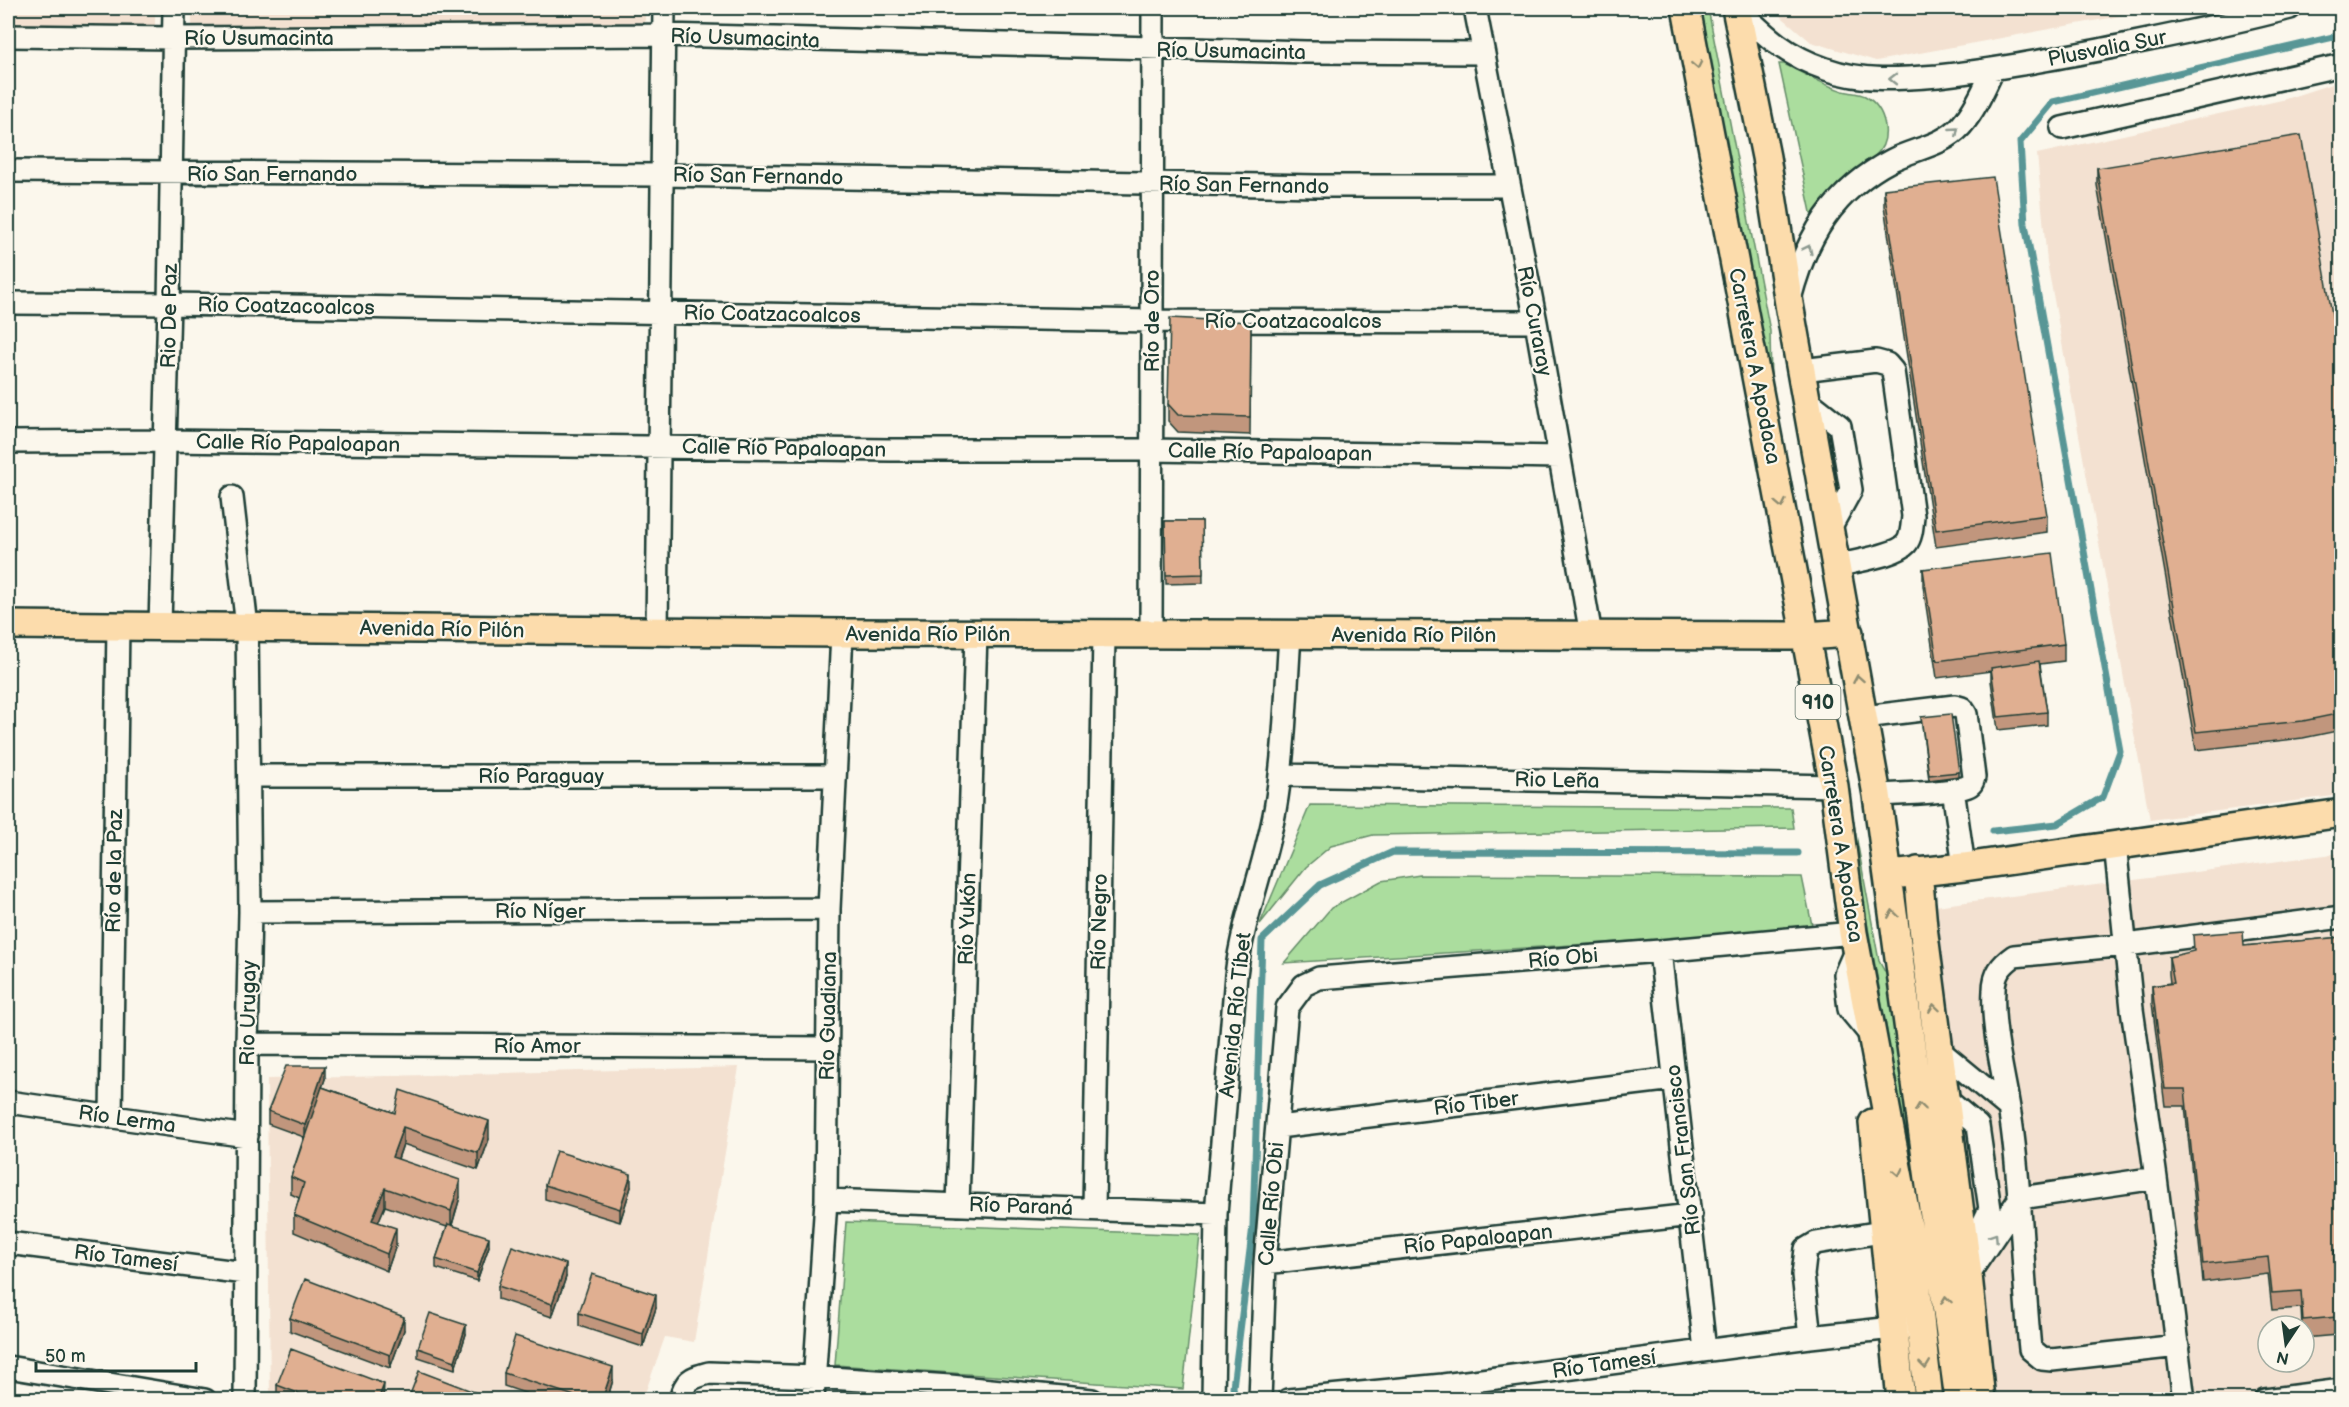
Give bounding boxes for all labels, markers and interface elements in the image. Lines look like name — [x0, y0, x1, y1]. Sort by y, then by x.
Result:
street label: Río Usumacinta — [670, 23, 820, 54]
street label: Plusvalia Sur — [2046, 25, 2169, 72]
street label: Río Usumacinta — [184, 26, 334, 51]
street label: Río Usumacinta — [1156, 38, 1306, 65]
one-way arrow — [1690, 60, 1703, 70]
one-way arrow — [1889, 73, 1898, 85]
one-way arrow — [1948, 127, 1959, 138]
street label: Río San Fernando — [187, 162, 357, 187]
street label: Río San Fernando — [672, 163, 844, 190]
street label: Río San Fernando — [1158, 172, 1330, 199]
one-way arrow — [1800, 244, 1812, 255]
street label: Rio De Paz — [156, 262, 183, 369]
street label: Río Curaray — [1512, 264, 1558, 379]
street label: Carretera A Apodaca — [1723, 266, 1786, 466]
street label: Río de Oro — [1140, 270, 1165, 372]
street label: Río Coatzacoalcos — [197, 292, 375, 321]
street label: Río Coatzacoalcos — [683, 300, 861, 329]
street label: Río Coatzacoalcos — [1204, 309, 1382, 334]
street label: Calle Río Papaloapan — [196, 429, 400, 458]
street label: Calle Río Papaloapan — [682, 434, 886, 463]
street label: Calle Río Papaloapan — [1168, 438, 1372, 467]
one-way arrow — [1774, 499, 1787, 509]
street label: Avenida Río Pilón — [359, 616, 525, 643]
street label: Avenida Río Pilón — [846, 622, 1010, 647]
street label: Avenida Río Pilón — [1332, 623, 1496, 648]
one-way arrow — [1852, 675, 1864, 684]
road number: 910 — [1796, 685, 1840, 719]
street label: Carretera A Apodaca — [1813, 744, 1868, 945]
street label: Río Paraguay — [478, 764, 605, 789]
street label: Rio Leña — [1514, 767, 1600, 794]
street label: Río de la Paz — [101, 808, 128, 933]
street label: Río Yukón — [953, 872, 982, 966]
street label: Río Negro — [1086, 873, 1113, 971]
street label: Río Níger — [495, 899, 586, 924]
one-way arrow — [1887, 909, 1899, 918]
street label: Avenida Río Tíbet — [1214, 931, 1257, 1099]
street label: Río Obi — [1527, 943, 1599, 974]
street label: Río Guadiana — [815, 951, 842, 1081]
street label: Rio Urugay — [235, 959, 262, 1066]
one-way arrow — [1928, 1003, 1940, 1013]
street label: Río Amor — [493, 1034, 581, 1059]
street label: Río San Francisco — [1661, 1063, 1706, 1237]
street label: Río Tiber — [1432, 1086, 1520, 1121]
street label: Río Lerma — [77, 1100, 177, 1139]
one-way arrow — [1915, 1102, 1927, 1111]
street label: Calle Río Obi — [1254, 1141, 1289, 1267]
one-way arrow — [1891, 1166, 1904, 1176]
street label: Río Paraná — [968, 1192, 1074, 1221]
street label: Río Papaloapan — [1402, 1219, 1554, 1260]
one-way arrow — [1987, 1233, 1998, 1244]
street label: Río Tamesí — [73, 1240, 180, 1277]
one-way arrow — [1940, 1295, 1952, 1304]
north arrow — [2256, 1314, 2316, 1374]
scale bar — [36, 1335, 196, 1373]
street label: Río Tamesí — [1551, 1345, 1658, 1384]
text: 50 m — [45, 1346, 86, 1367]
text: N — [2275, 1347, 2291, 1368]
one-way arrow — [1918, 1360, 1931, 1369]

